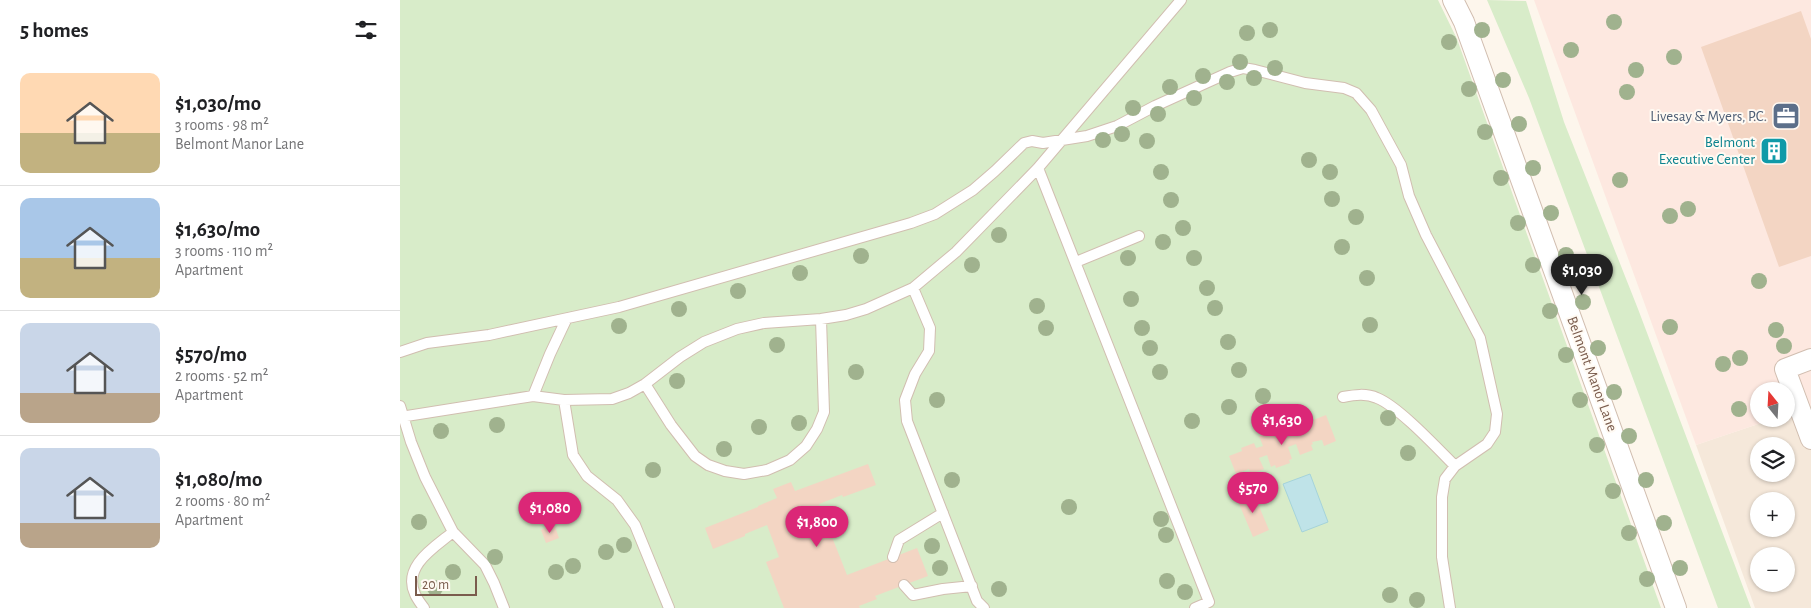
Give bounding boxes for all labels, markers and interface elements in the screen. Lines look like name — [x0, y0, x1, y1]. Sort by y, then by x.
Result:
icon: filters — [352, 16, 380, 44]
text: 5 homes — [20, 20, 89, 41]
icon: home — [60, 93, 120, 153]
text: $1,030/mo — [175, 93, 261, 114]
office icon: Livesay & Myers, P.C. — [1771, 101, 1801, 131]
place label: Livesay & Myers, P.C. — [1650, 109, 1767, 124]
text: 3 rooms · 98 m² — [175, 117, 269, 133]
place label: Belmont Executive Center — [1659, 135, 1755, 167]
text: Belmont Manor Lane — [175, 136, 304, 152]
building icon: Belmont Executive Center — [1759, 136, 1789, 166]
icon: home — [60, 218, 120, 278]
text: $1,630/mo — [175, 219, 260, 240]
text: 3 rooms · 110 m² — [175, 243, 273, 259]
pin: $1,030 — [1541, 254, 1623, 296]
text: Apartment — [175, 262, 243, 278]
text: $1,030 — [1562, 262, 1602, 278]
street label: Belmont Manor Lane — [1564, 315, 1620, 434]
icon: home — [60, 343, 120, 403]
text: $570/mo — [175, 344, 247, 365]
text: 2 rooms · 52 m² — [175, 368, 268, 384]
north arrow — [1750, 382, 1795, 428]
map controls — [1750, 382, 1795, 592]
text: Apartment — [175, 387, 243, 403]
pin: $1,630 — [1241, 404, 1323, 446]
text: $1,630 — [1262, 412, 1302, 428]
button: layers — [1750, 437, 1795, 482]
icon: home — [60, 468, 120, 528]
text: $1,080/mo — [175, 469, 262, 490]
pin: $570 — [1223, 472, 1283, 514]
text: $570 — [1238, 480, 1268, 496]
pin: $1,080 — [509, 492, 591, 534]
button: + — [1750, 492, 1795, 537]
text: 2 rooms · 80 m² — [175, 493, 270, 509]
text: $1,080 — [529, 500, 571, 516]
pin: $1,800 — [776, 506, 858, 548]
text: Apartment — [175, 512, 243, 528]
text: $1,800 — [796, 514, 838, 530]
button: − — [1750, 547, 1795, 592]
scale bar — [415, 573, 478, 596]
text: 20 m — [422, 578, 449, 592]

